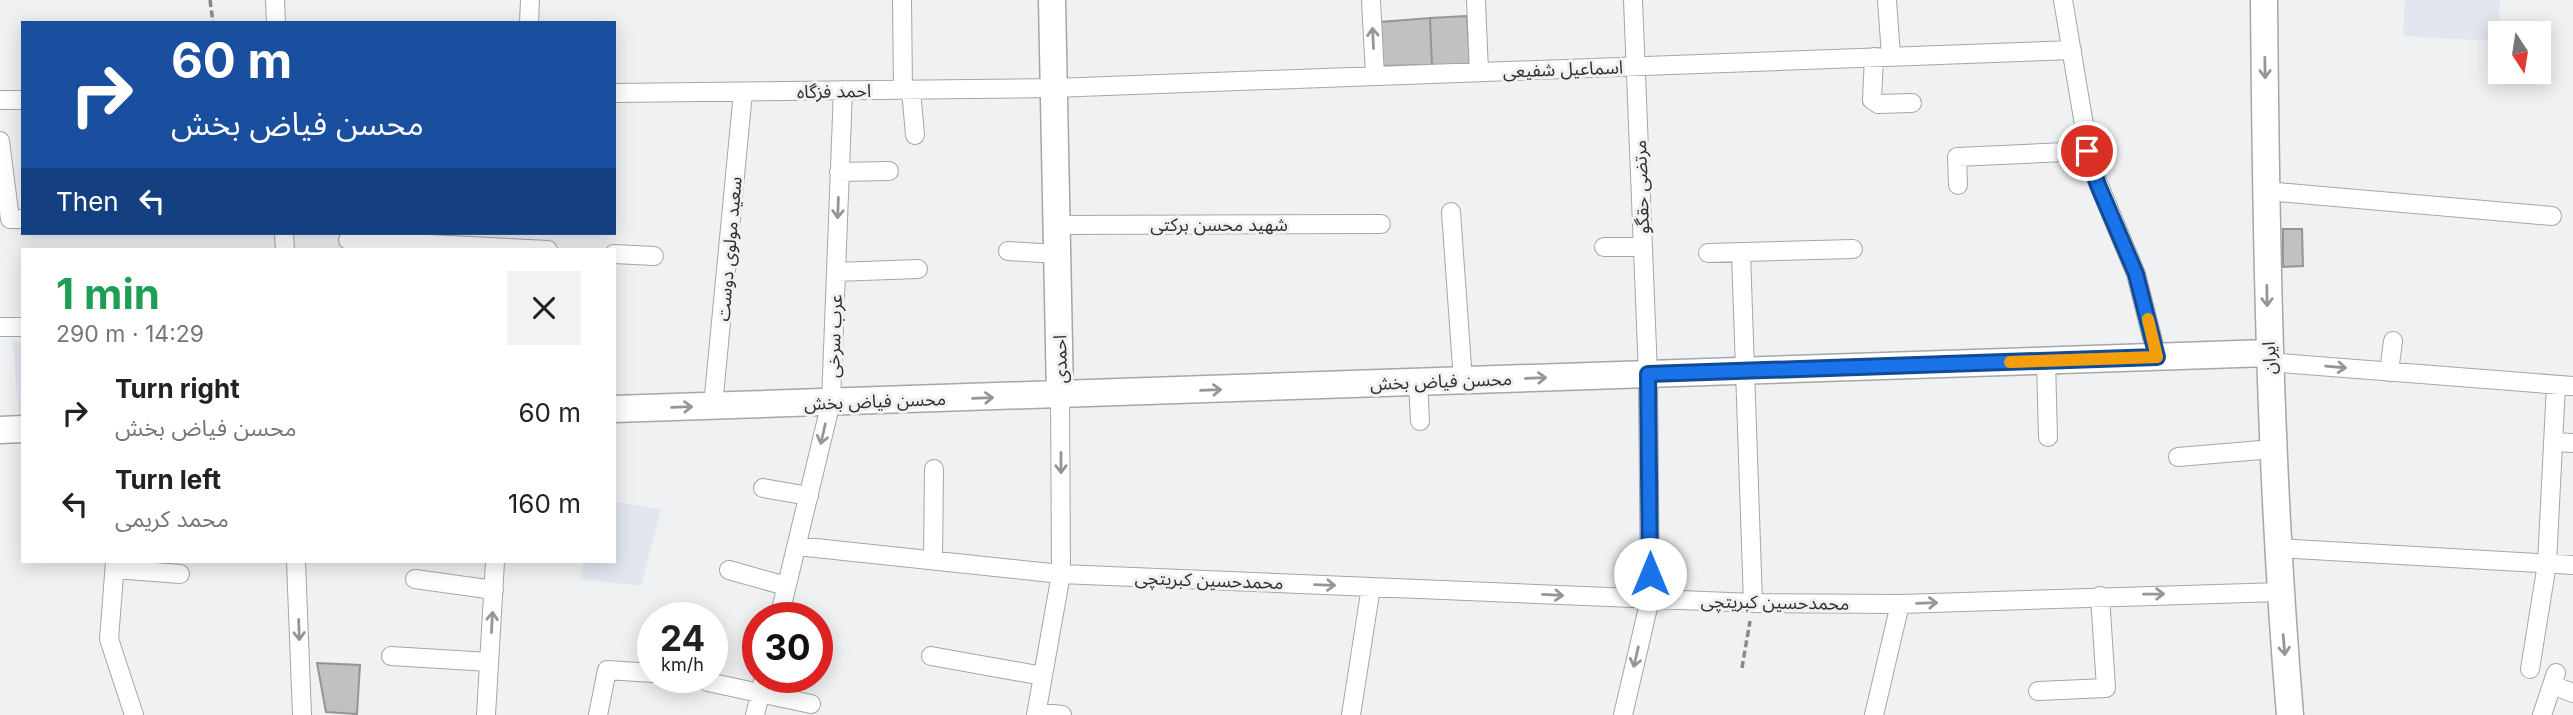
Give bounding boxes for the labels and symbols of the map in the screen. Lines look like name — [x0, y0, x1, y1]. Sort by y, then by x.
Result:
north arrow — [2488, 21, 2552, 84]
one-way arrow — [1366, 27, 1379, 50]
street label: اسماعیل شفیعی — [1502, 56, 1624, 83]
one-way arrow — [2258, 56, 2271, 79]
street label: احمد فزگاه — [797, 80, 871, 103]
pin — [2057, 121, 2117, 181]
street label: مرتضی حقگو — [1629, 140, 1654, 234]
street label: سعید مولوی دوست — [712, 176, 747, 322]
one-way arrow — [831, 196, 845, 219]
street label: شهید محسن برکتی — [1150, 214, 1288, 236]
one-way arrow — [2260, 284, 2274, 307]
street label: عرب سرخی — [822, 294, 847, 378]
street label: احمدی — [1049, 335, 1072, 383]
street label: ایران — [2258, 341, 2281, 375]
one-way arrow — [2325, 361, 2347, 374]
street label: محسن فیاض بخش — [1370, 368, 1512, 395]
one-way arrow — [1524, 371, 1547, 385]
one-way arrow — [1199, 383, 1222, 396]
street label: محسن فیاض بخش — [804, 388, 946, 415]
one-way arrow — [972, 391, 995, 404]
one-way arrow — [671, 401, 694, 414]
one-way arrow — [816, 422, 830, 445]
one-way arrow — [1054, 452, 1068, 475]
position arrow — [1613, 537, 1687, 611]
street label: محمدحسین کبریتچی — [1134, 567, 1284, 594]
one-way arrow — [1314, 578, 1337, 591]
one-way arrow — [1541, 588, 1564, 601]
one-way arrow — [2142, 588, 2165, 601]
street label: محمدحسین کبریتچی — [1700, 590, 1850, 615]
one-way arrow — [1915, 596, 1938, 609]
speed limit sign: 30 — [742, 602, 833, 693]
one-way arrow — [485, 611, 498, 634]
one-way arrow — [292, 618, 306, 641]
one-way arrow — [2278, 633, 2291, 656]
one-way arrow — [1629, 645, 1642, 668]

